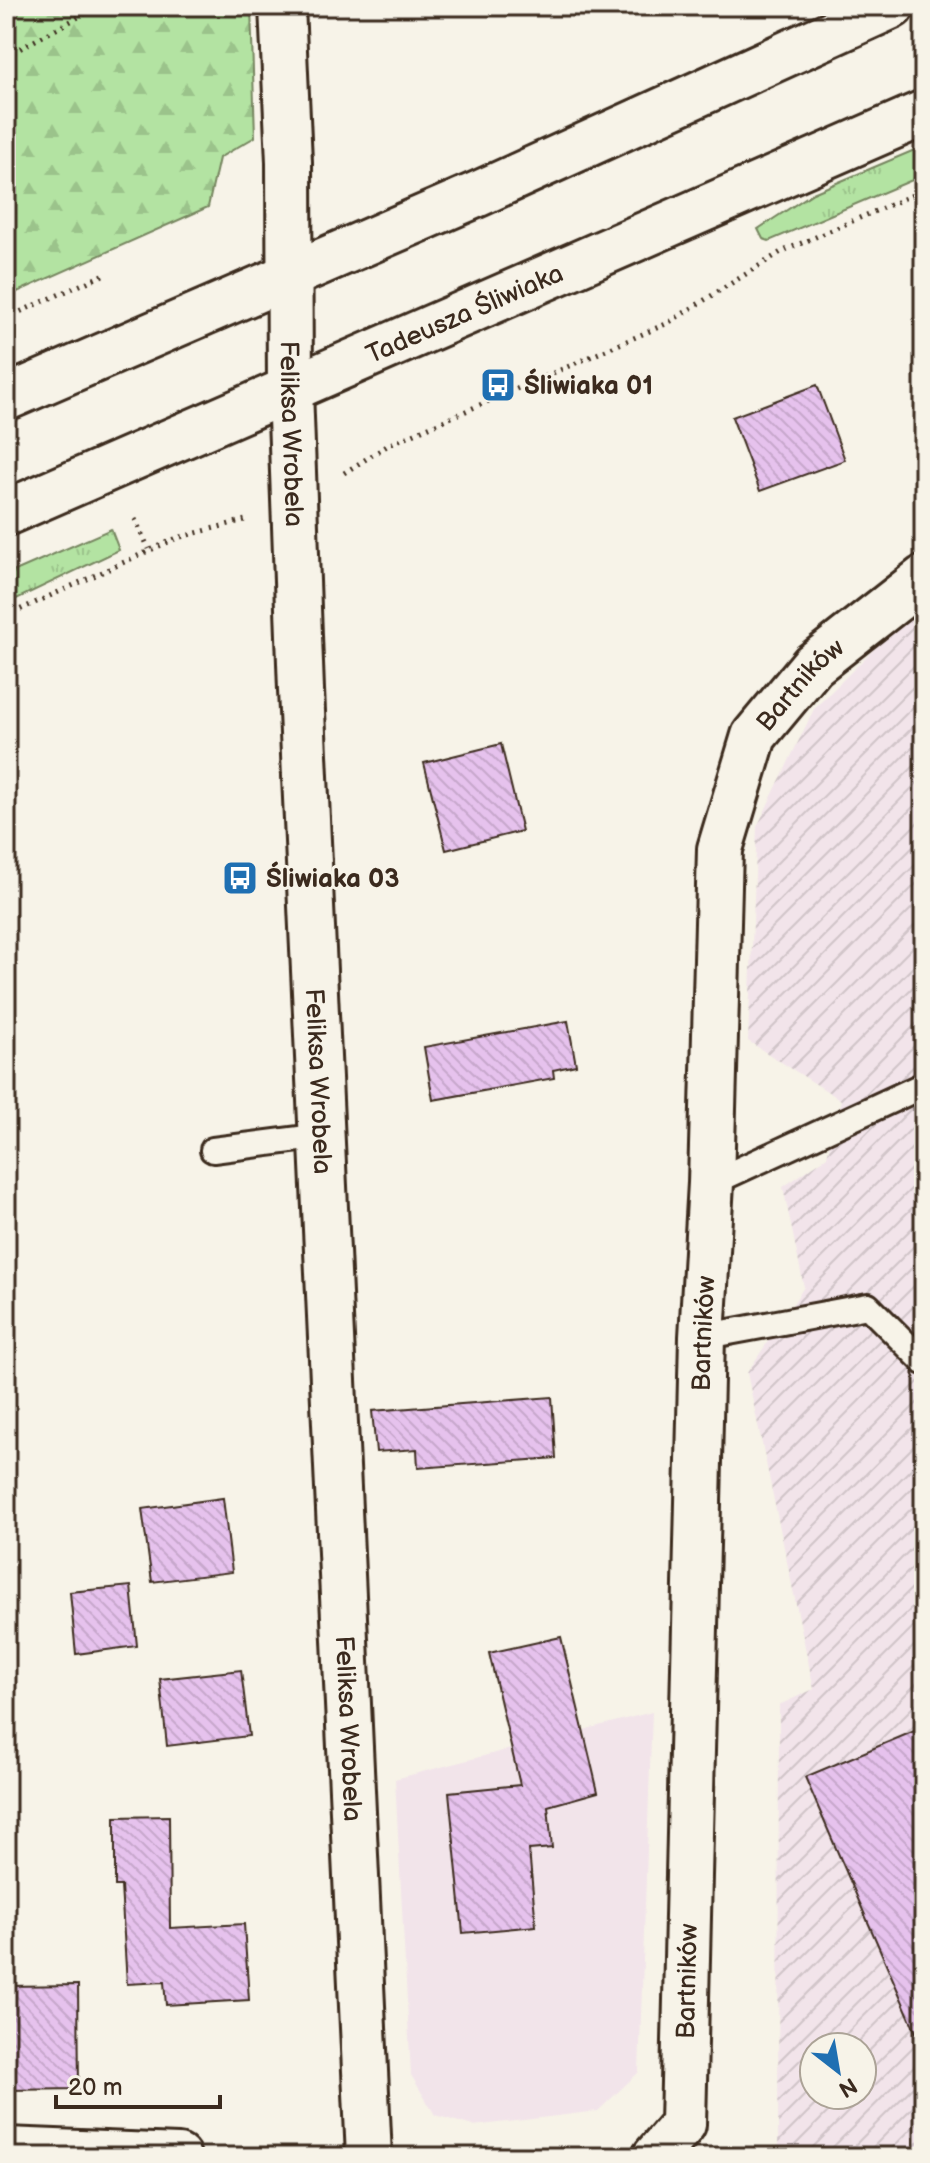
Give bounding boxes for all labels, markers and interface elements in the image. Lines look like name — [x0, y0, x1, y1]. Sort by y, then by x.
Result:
street label: Tadeusza Śliwiaka — [362, 258, 568, 371]
street label: Feliksa Wrobela — [273, 341, 309, 527]
bus stop icon: Śliwiaka 01 — [479, 366, 517, 404]
place label: Śliwiaka 01 — [524, 368, 653, 402]
street label: Bartników — [751, 632, 851, 738]
bus stop icon: Śliwiaka 03 — [221, 859, 259, 897]
place label: Śliwiaka 03 — [266, 861, 399, 895]
street label: Feliksa Wrobela — [298, 988, 337, 1175]
street label: Bartników — [687, 1275, 723, 1392]
street label: Feliksa Wrobela — [328, 1635, 367, 1822]
street label: Bartników — [671, 1923, 705, 2039]
north arrow — [798, 2031, 878, 2111]
scale bar — [56, 2059, 220, 2109]
text: N — [833, 2071, 862, 2103]
text: 20 m — [68, 2073, 123, 2102]

